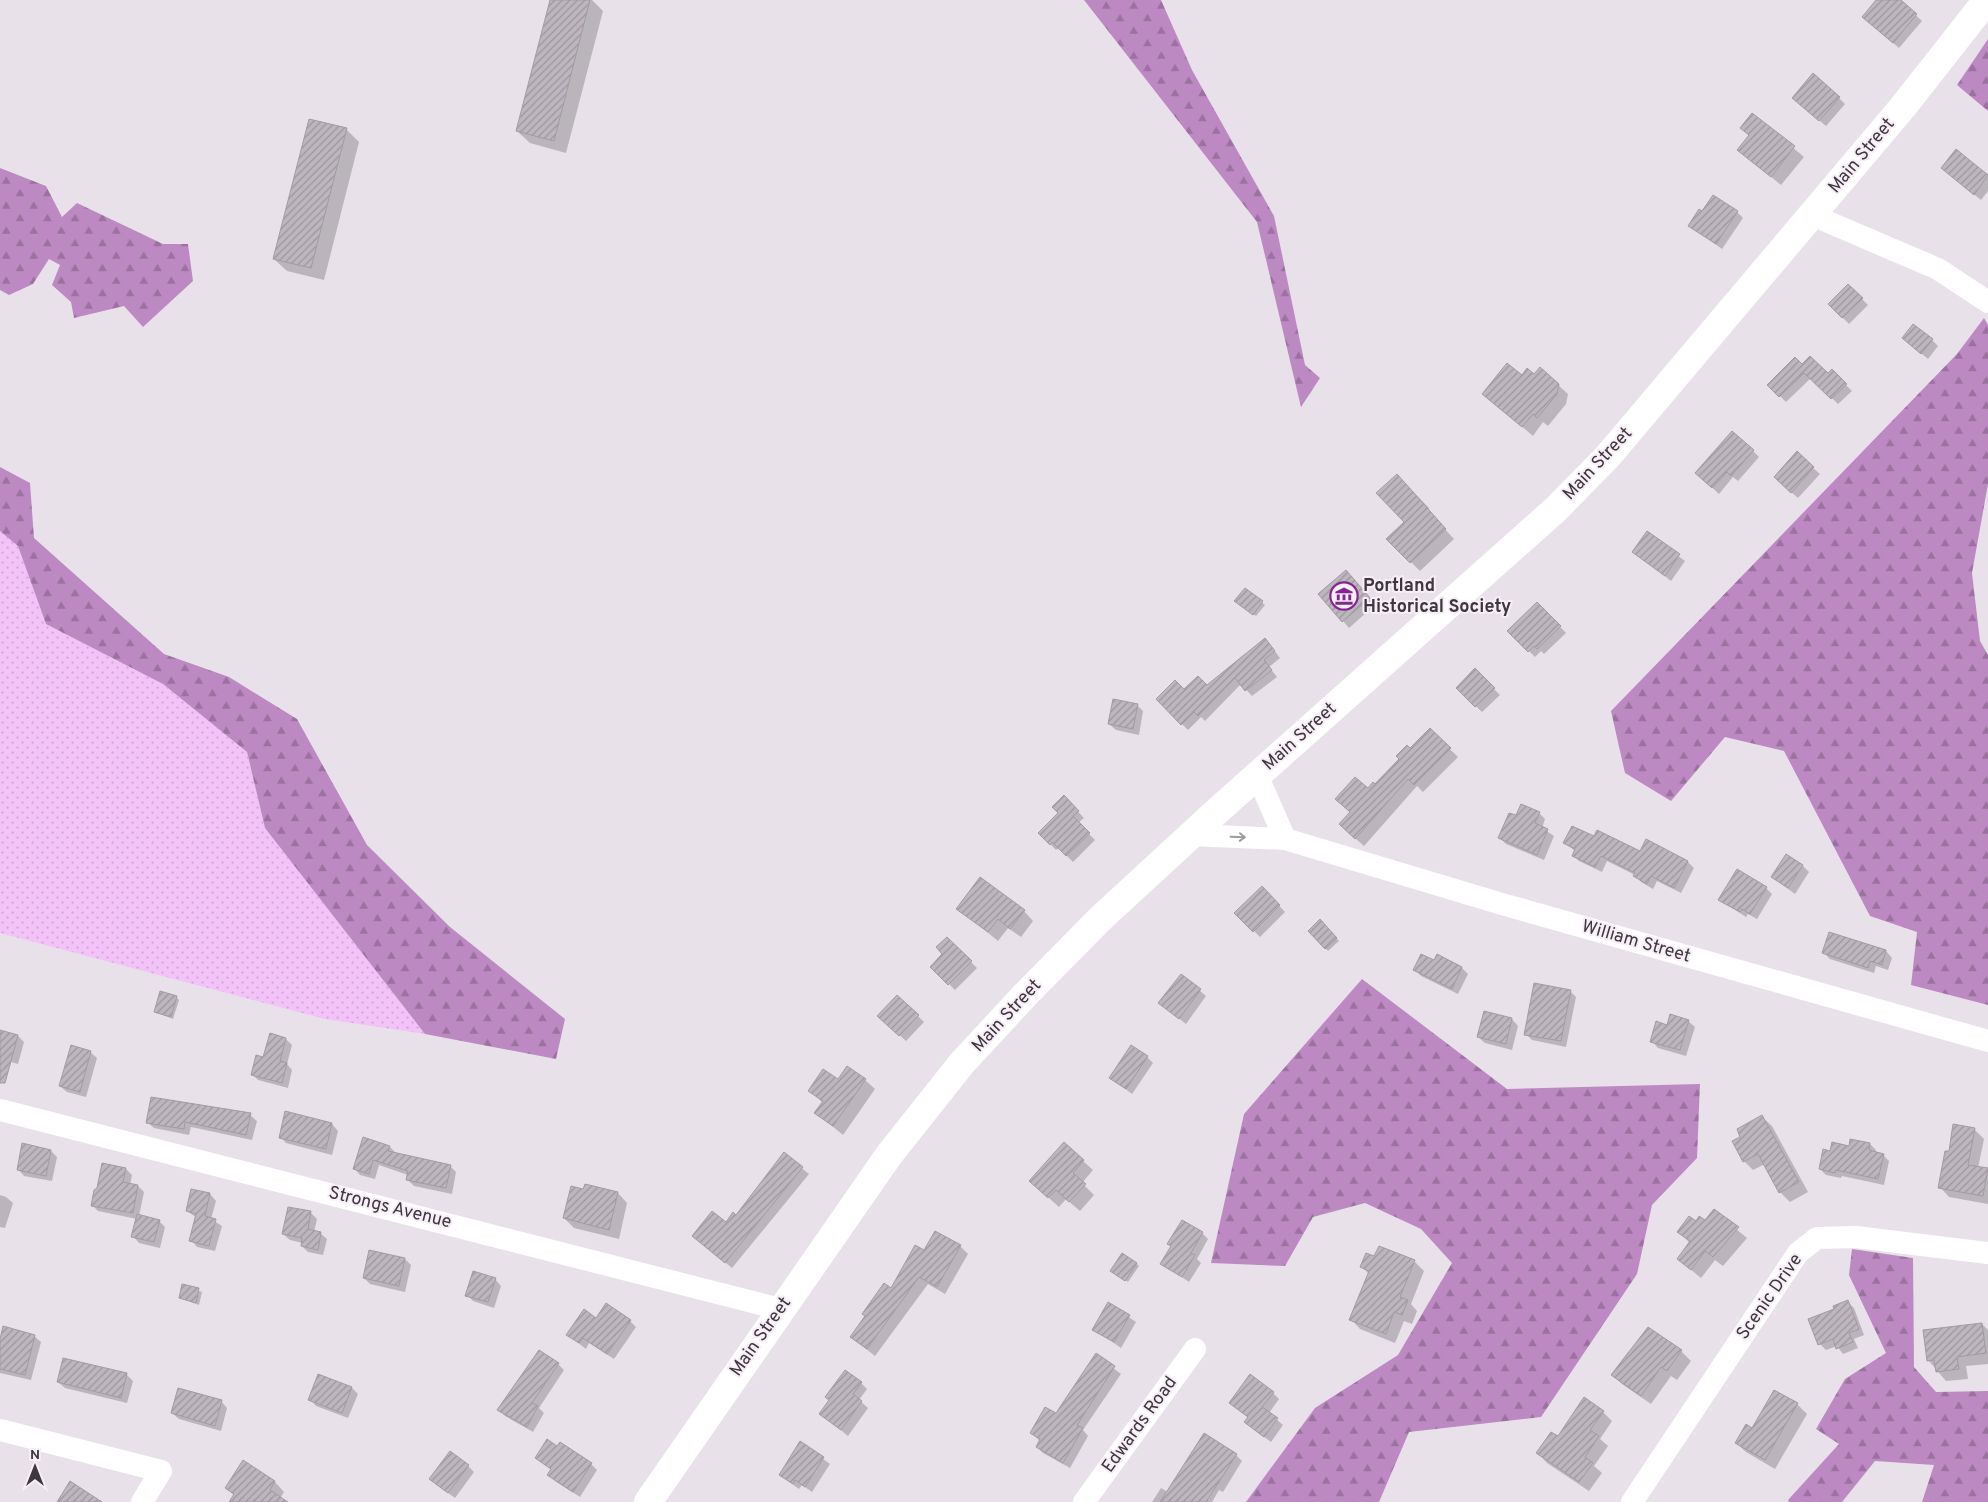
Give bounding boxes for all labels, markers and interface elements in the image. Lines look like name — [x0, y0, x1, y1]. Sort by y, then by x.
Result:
street label: Main Street — [1824, 113, 1900, 199]
street label: Main Street — [1558, 423, 1638, 505]
place label: Portland Historical Society — [1363, 575, 1511, 619]
museum icon: Portland Historical Society — [1329, 581, 1359, 611]
street label: Main Street — [1258, 698, 1342, 776]
one-way arrow — [1230, 832, 1246, 842]
street label: William Street — [1579, 915, 1693, 969]
street label: Main Street — [967, 975, 1047, 1057]
street label: Strongs Avenue — [326, 1182, 454, 1234]
street label: Scenic Drive — [1732, 1249, 1808, 1345]
street label: Main Street — [725, 1293, 797, 1381]
street label: Edwards Road — [1097, 1372, 1183, 1478]
north arrow — [10, 1442, 60, 1492]
text: N — [30, 1447, 40, 1464]

